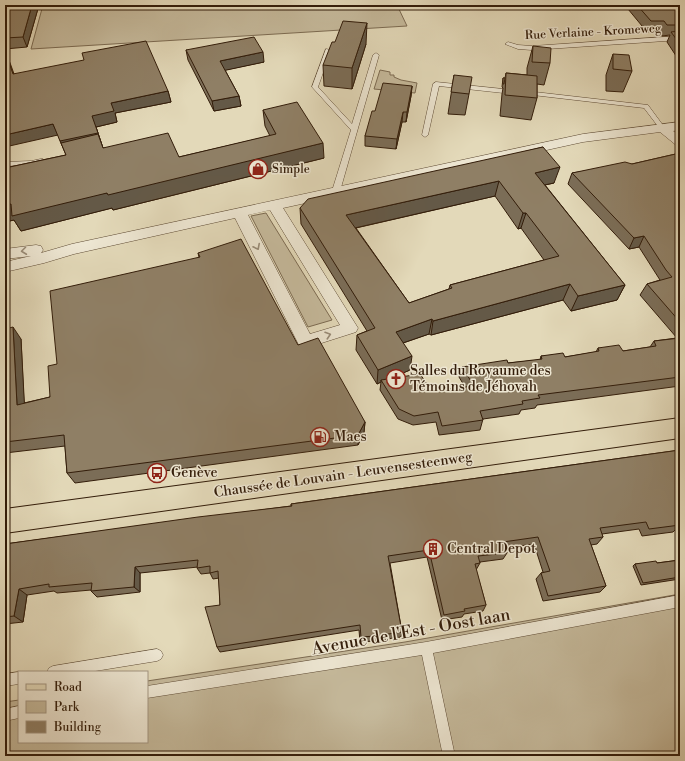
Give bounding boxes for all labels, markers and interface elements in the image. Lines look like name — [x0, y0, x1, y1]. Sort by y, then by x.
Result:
street label: Rue Verlaine - Kromeweg — [525, 21, 662, 43]
shop icon: Simple — [247, 158, 269, 180]
place label: Simple — [272, 162, 310, 177]
one-way arrow — [252, 243, 260, 250]
one-way arrow — [21, 247, 27, 256]
one-way arrow — [324, 331, 331, 339]
place label: Salles du Royaume des Témoins de Jéhovah — [410, 362, 551, 396]
church icon: Salles du Royaume des Témoins de Jéhovah — [385, 368, 407, 390]
fuel station icon: Maes — [309, 426, 331, 448]
place label: Maes — [334, 428, 367, 446]
street label: Chaussée de Louvain - Leuvensesteenweg — [213, 448, 474, 502]
bus stop icon: Genève — [146, 462, 168, 484]
place label: Genève — [171, 464, 218, 482]
building icon: Central Depot — [422, 538, 444, 560]
place label: Central Depot — [447, 540, 536, 558]
street label: Avenue de l'Est - Oost laan — [309, 604, 512, 661]
legend — [18, 671, 148, 743]
text: Road — [54, 680, 82, 695]
text: Park — [54, 700, 80, 715]
text: Building — [53, 720, 102, 735]

